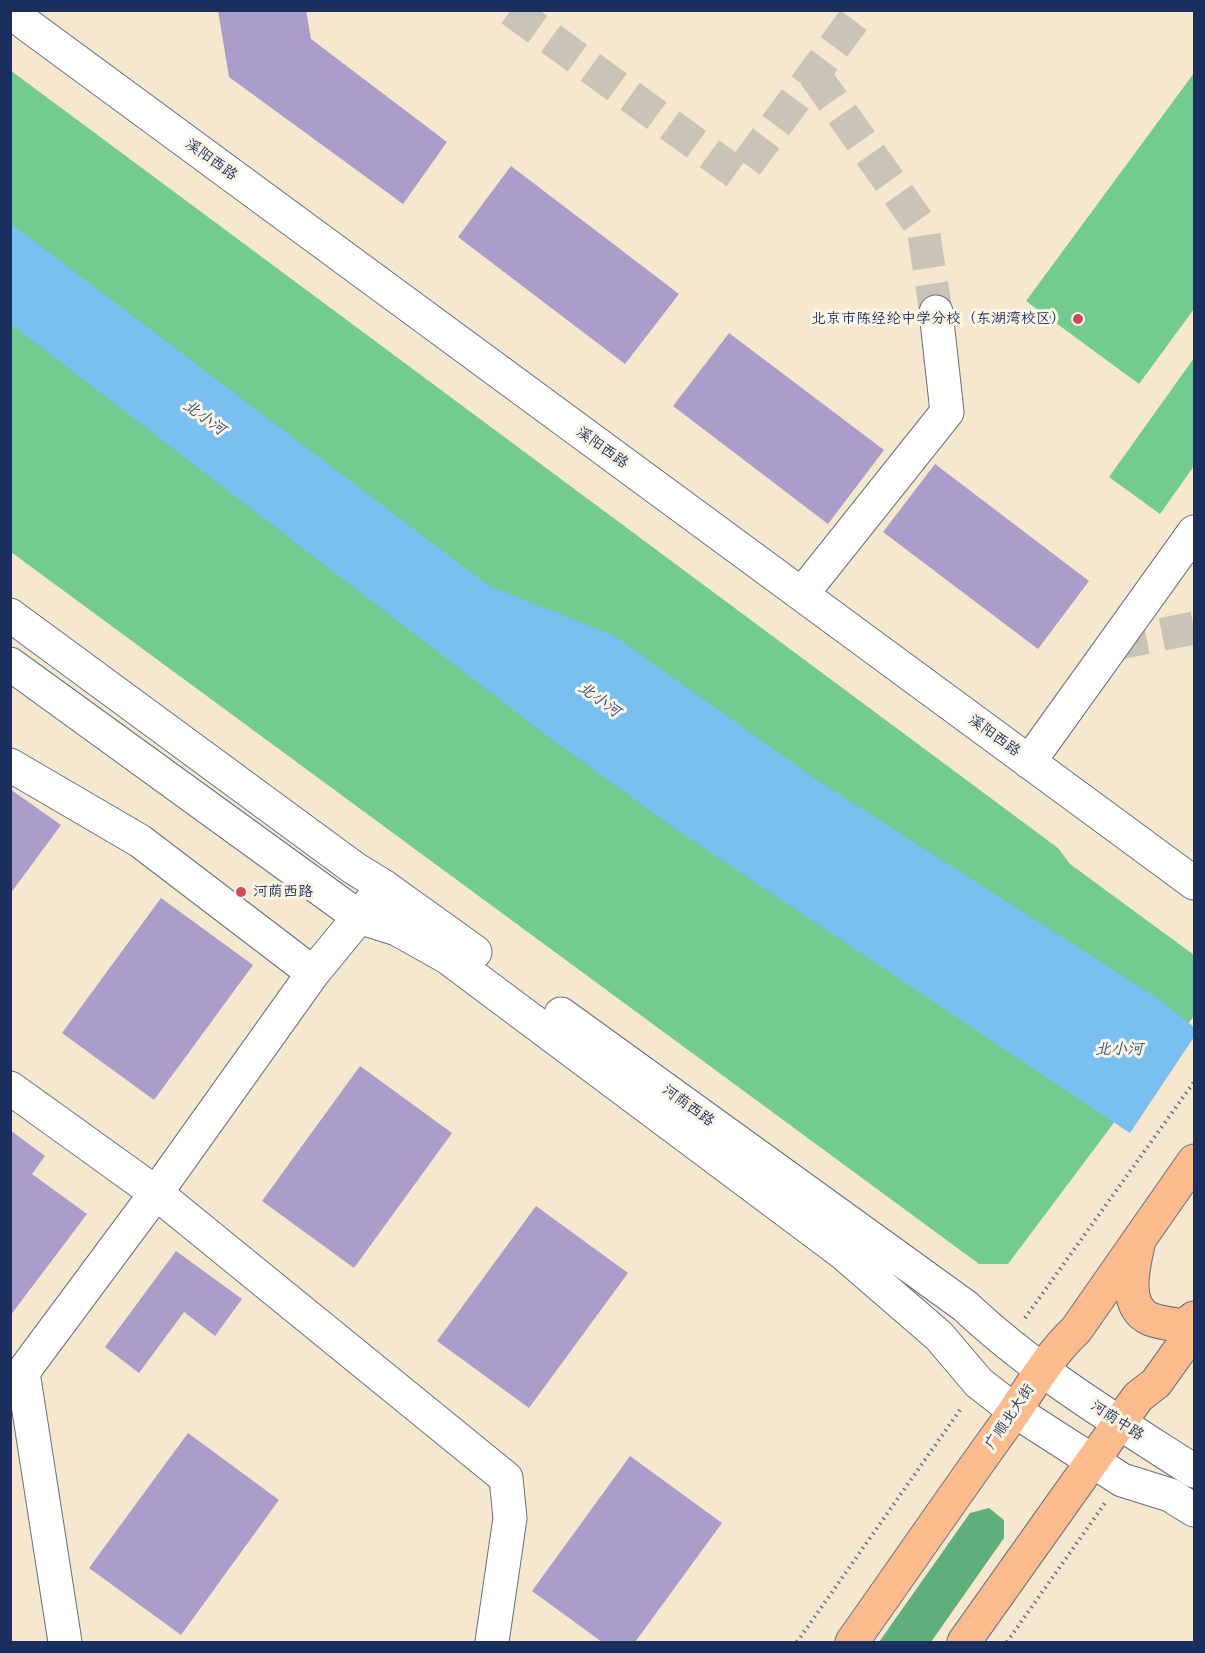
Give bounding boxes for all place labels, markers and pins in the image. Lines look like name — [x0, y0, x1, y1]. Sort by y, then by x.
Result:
place label: 北京市陈经纶中学分校（东湖湾校区） — [811, 310, 1066, 328]
marker: 北京市陈经纶中学分校（东湖湾校区） — [1071, 312, 1085, 326]
place label: 河荫西路 — [253, 883, 313, 901]
marker: 河荫西路 — [234, 885, 248, 899]

